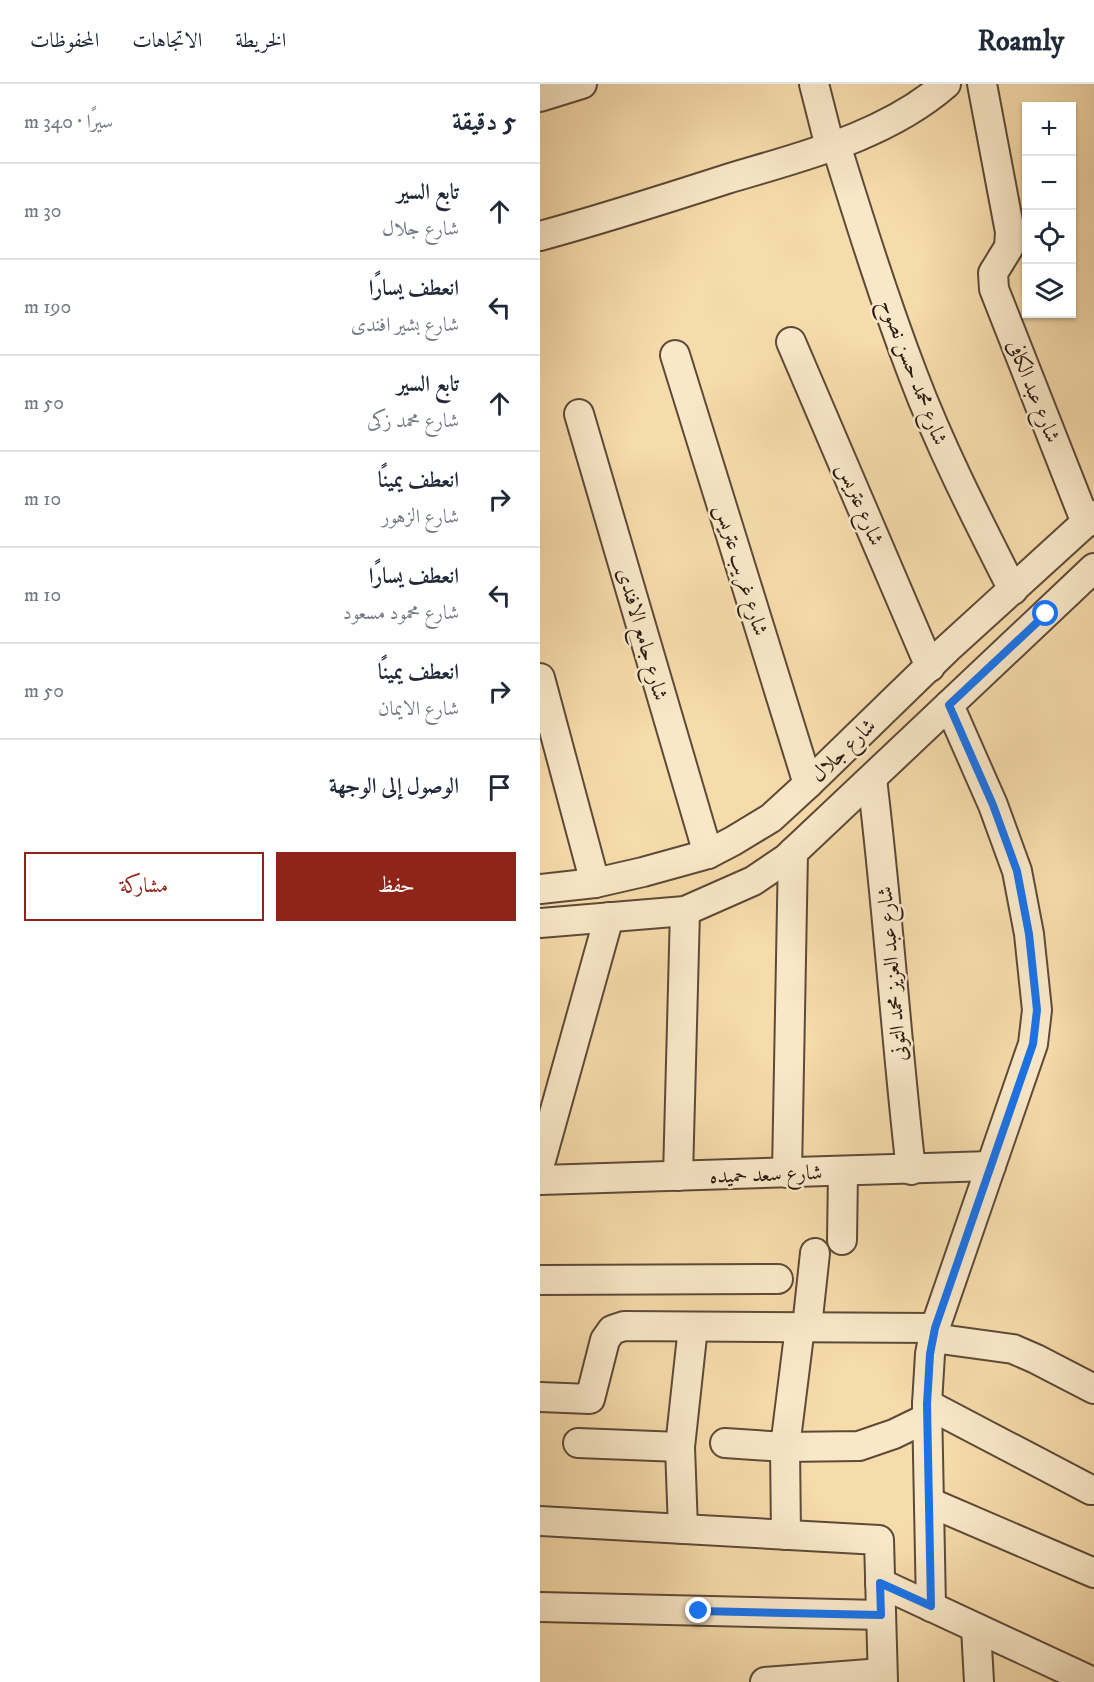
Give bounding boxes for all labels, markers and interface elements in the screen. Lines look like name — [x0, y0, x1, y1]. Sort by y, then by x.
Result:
text: Roamly — [978, 24, 1064, 59]
text: المحفوظات — [30, 28, 99, 54]
text: الاتجاهات — [132, 28, 202, 54]
text: الخريطة — [235, 28, 286, 54]
map controls — [1022, 102, 1076, 318]
button: + — [1022, 102, 1076, 156]
text: 5 دقيقة — [452, 106, 516, 139]
text: سيرًا · 340 m — [24, 110, 113, 135]
button: − — [1022, 156, 1076, 210]
text: تابع السير — [397, 179, 459, 206]
icon: ahead — [483, 195, 516, 228]
text: 30 m — [24, 199, 62, 224]
button: locate — [1022, 210, 1076, 264]
text: شارع جلال — [382, 217, 459, 242]
button: layers — [1022, 264, 1076, 318]
text: انعطف يسارًا — [369, 275, 459, 302]
icon: left — [483, 291, 516, 324]
text: 190 m — [24, 295, 71, 320]
street label: شارع محمد حسن نصوح — [869, 296, 953, 451]
text: شارع بشير افندى — [351, 313, 459, 338]
street label: شارع عبد الكافى — [997, 336, 1065, 448]
text: تابع السير — [397, 371, 459, 398]
icon: ahead — [483, 387, 516, 420]
text: 50 m — [24, 391, 64, 416]
text: شارع محمد زكى — [367, 409, 459, 434]
street label: شارع عتريس — [827, 459, 889, 551]
text: انعطف يمينًا — [378, 467, 459, 494]
icon: right — [483, 483, 516, 516]
text: 10 m — [24, 487, 61, 512]
street label: شارع غريب عتريس — [705, 502, 773, 640]
text: شارع الزهور — [382, 505, 459, 530]
text: انعطف يسارًا — [369, 563, 459, 590]
street label: شارع جامع الافندى — [606, 565, 673, 705]
icon: left — [483, 579, 516, 612]
text: 10 m — [24, 583, 61, 608]
route start — [1032, 600, 1058, 626]
text: شارع محمود مسعود — [343, 601, 459, 626]
text: انعطف يمينًا — [378, 659, 459, 686]
icon: right — [483, 675, 516, 708]
text: 50 m — [24, 679, 64, 704]
text: شارع الايمان — [378, 697, 459, 722]
street label: شارع جلال — [806, 713, 885, 791]
icon: arrive — [483, 771, 516, 804]
text: الوصول إلى الوجهة — [329, 773, 459, 800]
button: مشاركة — [24, 852, 264, 921]
button: حفظ — [276, 852, 516, 921]
street label: شارع عبد العزيز محمد التونى — [872, 885, 918, 1063]
street label: شارع سعد حميده — [709, 1160, 823, 1194]
route end — [685, 1597, 711, 1623]

